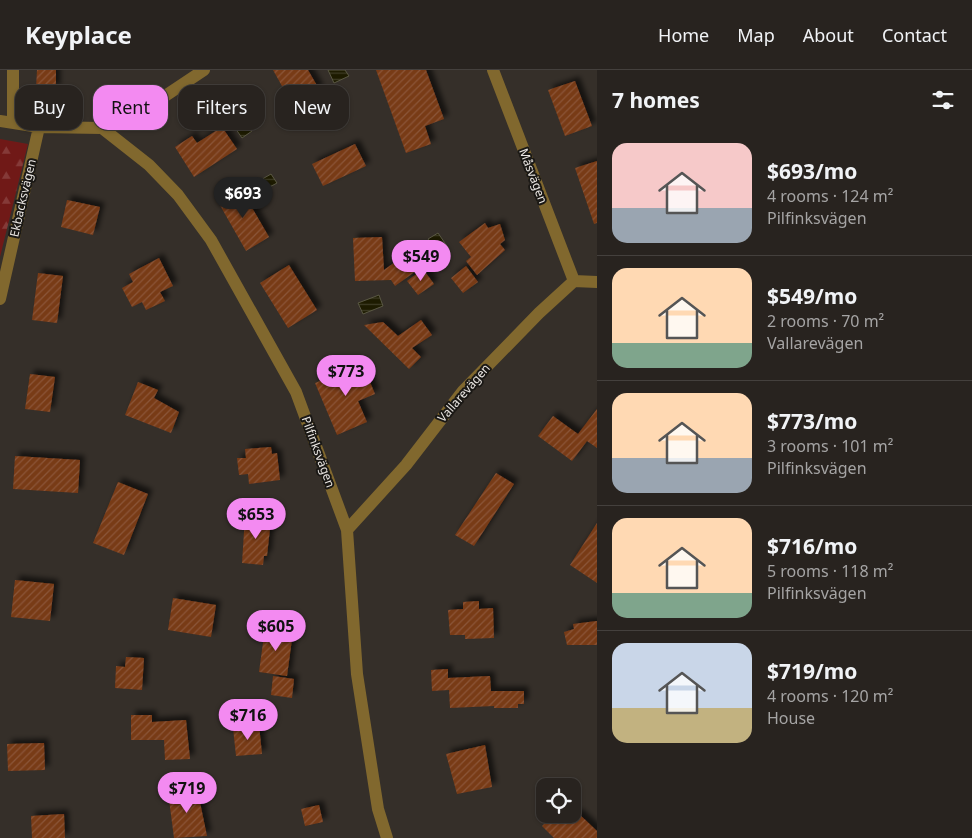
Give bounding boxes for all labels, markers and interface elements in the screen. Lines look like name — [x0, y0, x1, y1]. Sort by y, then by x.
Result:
text: Keyplace — [25, 18, 132, 51]
text: Home — [658, 23, 709, 47]
text: Map — [737, 23, 775, 47]
text: About — [803, 23, 854, 47]
text: Contact — [882, 23, 947, 47]
chip: Buy — [15, 85, 83, 130]
chip: Rent — [93, 85, 168, 130]
chip: Filters — [178, 85, 265, 130]
chip: New — [275, 85, 349, 130]
text: 7 homes — [612, 86, 700, 114]
icon: filters — [929, 86, 957, 114]
street label: Måsvägen — [515, 146, 552, 206]
street label: Ekbacksvägen — [5, 157, 40, 239]
text: $693/mo — [767, 157, 857, 185]
icon: home — [652, 163, 712, 223]
pin: $693 — [213, 176, 273, 219]
text: $693 — [225, 182, 261, 204]
text: 4 rooms · 124 m² — [767, 185, 893, 207]
text: Pilfinksvägen — [767, 207, 867, 229]
pin: $549 — [391, 240, 451, 282]
text: $549 — [403, 245, 439, 267]
text: $549/mo — [767, 282, 857, 310]
icon: home — [652, 288, 712, 348]
text: 2 rooms · 70 m² — [767, 310, 884, 332]
text: Vallarevägen — [767, 332, 863, 354]
pin: $773 — [316, 354, 376, 397]
text: $773 — [328, 360, 364, 382]
street label: Vallarevägen — [434, 360, 494, 426]
text: $773/mo — [767, 407, 857, 435]
icon: home — [652, 413, 712, 473]
street label: Pilfinksvägen — [298, 414, 339, 490]
text: 3 rooms · 101 m² — [767, 435, 893, 457]
text: Pilfinksvägen — [767, 457, 867, 479]
pin: $653 — [226, 498, 286, 540]
text: $653 — [238, 503, 274, 525]
text: $716/mo — [767, 532, 857, 560]
icon: home — [652, 538, 712, 598]
text: 5 rooms · 118 m² — [767, 560, 893, 582]
text: Pilfinksvägen — [767, 582, 867, 604]
pin: $605 — [246, 610, 306, 652]
text: $605 — [258, 615, 294, 637]
text: $719/mo — [767, 657, 857, 685]
icon: home — [652, 663, 712, 723]
text: 4 rooms · 120 m² — [767, 685, 893, 707]
pin: $716 — [218, 698, 278, 741]
text: $716 — [230, 704, 266, 726]
text: House — [767, 707, 815, 729]
pin: $719 — [157, 772, 217, 814]
text: $719 — [169, 777, 205, 799]
map controls — [536, 778, 581, 823]
button: locate — [536, 778, 581, 823]

